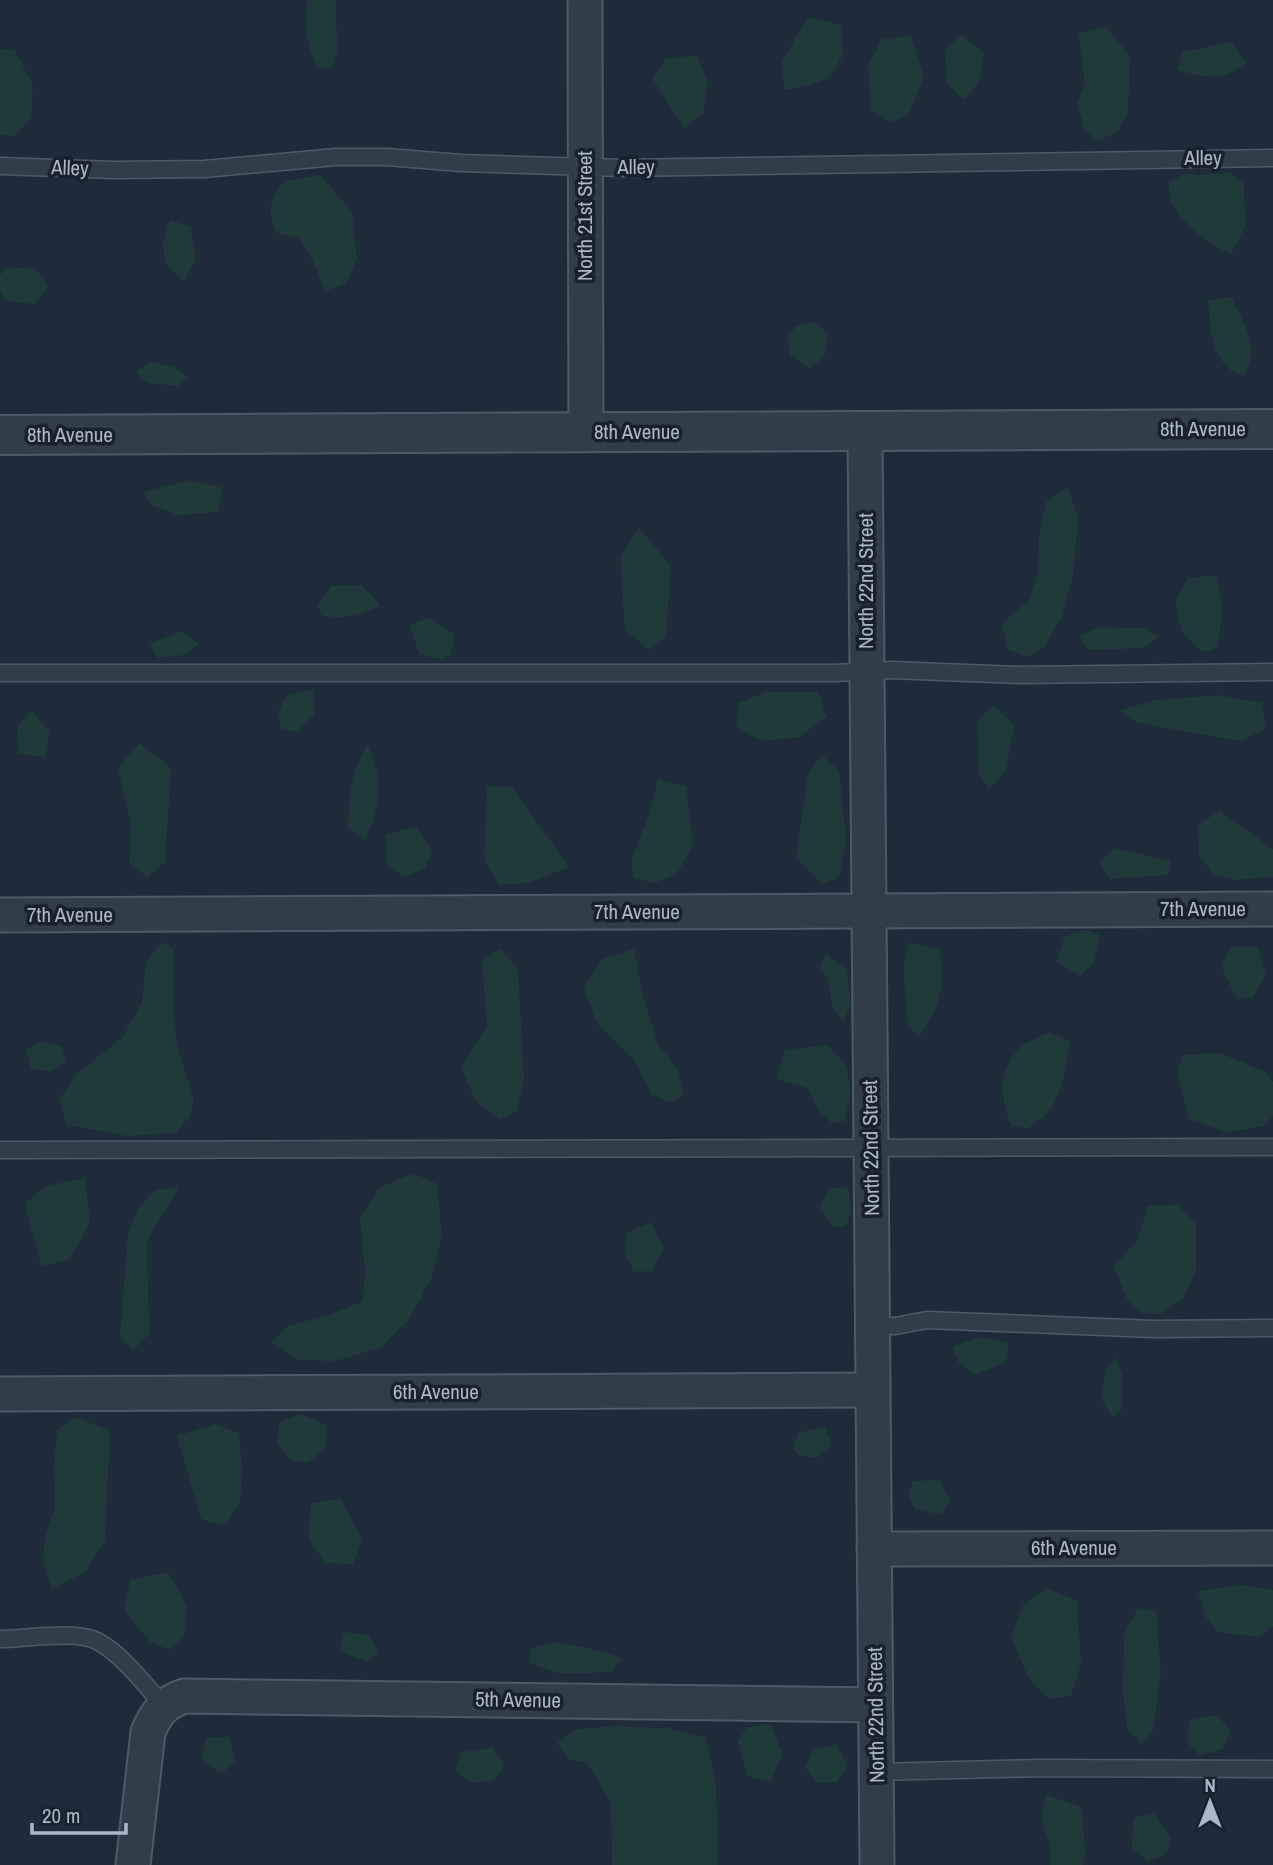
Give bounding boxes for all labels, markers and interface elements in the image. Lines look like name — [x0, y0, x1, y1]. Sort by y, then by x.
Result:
street label: Alley — [1183, 143, 1222, 172]
street label: North 21st Street — [570, 151, 599, 281]
street label: Alley — [50, 152, 90, 183]
street label: Alley — [616, 152, 655, 181]
street label: 8th Avenue — [1160, 414, 1246, 443]
street label: 8th Avenue — [594, 417, 680, 446]
street label: 8th Avenue — [27, 420, 113, 449]
street label: North 22nd Street — [851, 513, 880, 649]
street label: 7th Avenue — [1160, 894, 1246, 923]
street label: 7th Avenue — [594, 897, 680, 926]
street label: 7th Avenue — [27, 900, 113, 929]
street label: North 22nd Street — [855, 1080, 886, 1216]
street label: 6th Avenue — [393, 1377, 479, 1406]
street label: 6th Avenue — [1031, 1533, 1117, 1562]
street label: North 22nd Street — [860, 1647, 891, 1783]
street label: 5th Avenue — [475, 1684, 561, 1715]
north arrow — [1175, 1767, 1245, 1837]
text: N — [1204, 1772, 1216, 1798]
scale bar — [32, 1792, 126, 1836]
text: 20 m — [42, 1801, 80, 1830]

